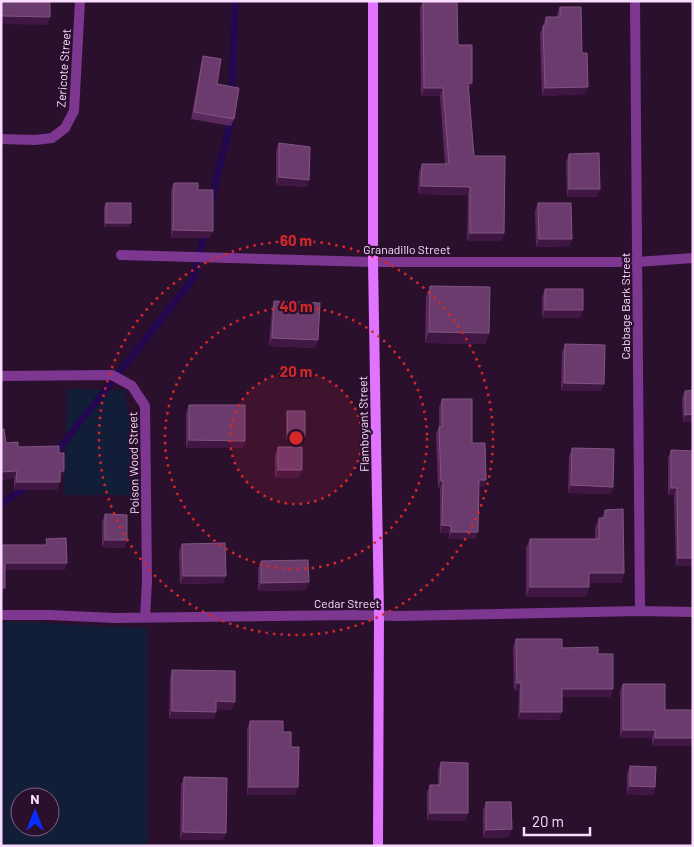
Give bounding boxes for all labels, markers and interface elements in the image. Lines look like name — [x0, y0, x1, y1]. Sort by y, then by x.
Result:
street label: Zericote Street — [53, 28, 73, 108]
text: 60 m — [280, 231, 312, 249]
street label: Granadillo Street — [363, 242, 451, 256]
street label: Cabbage Bark Street — [618, 253, 632, 359]
text: 40 m — [279, 297, 313, 315]
text: 20 m — [280, 362, 312, 380]
street label: Flamboyant Street — [355, 376, 371, 472]
street label: Poison Wood Street — [125, 412, 141, 514]
centre of rings — [287, 429, 305, 447]
street label: Cedar Street — [314, 596, 380, 610]
north arrow — [10, 787, 60, 837]
text: N — [30, 790, 40, 807]
scale bar — [524, 804, 590, 836]
text: 20 m — [532, 812, 564, 830]

